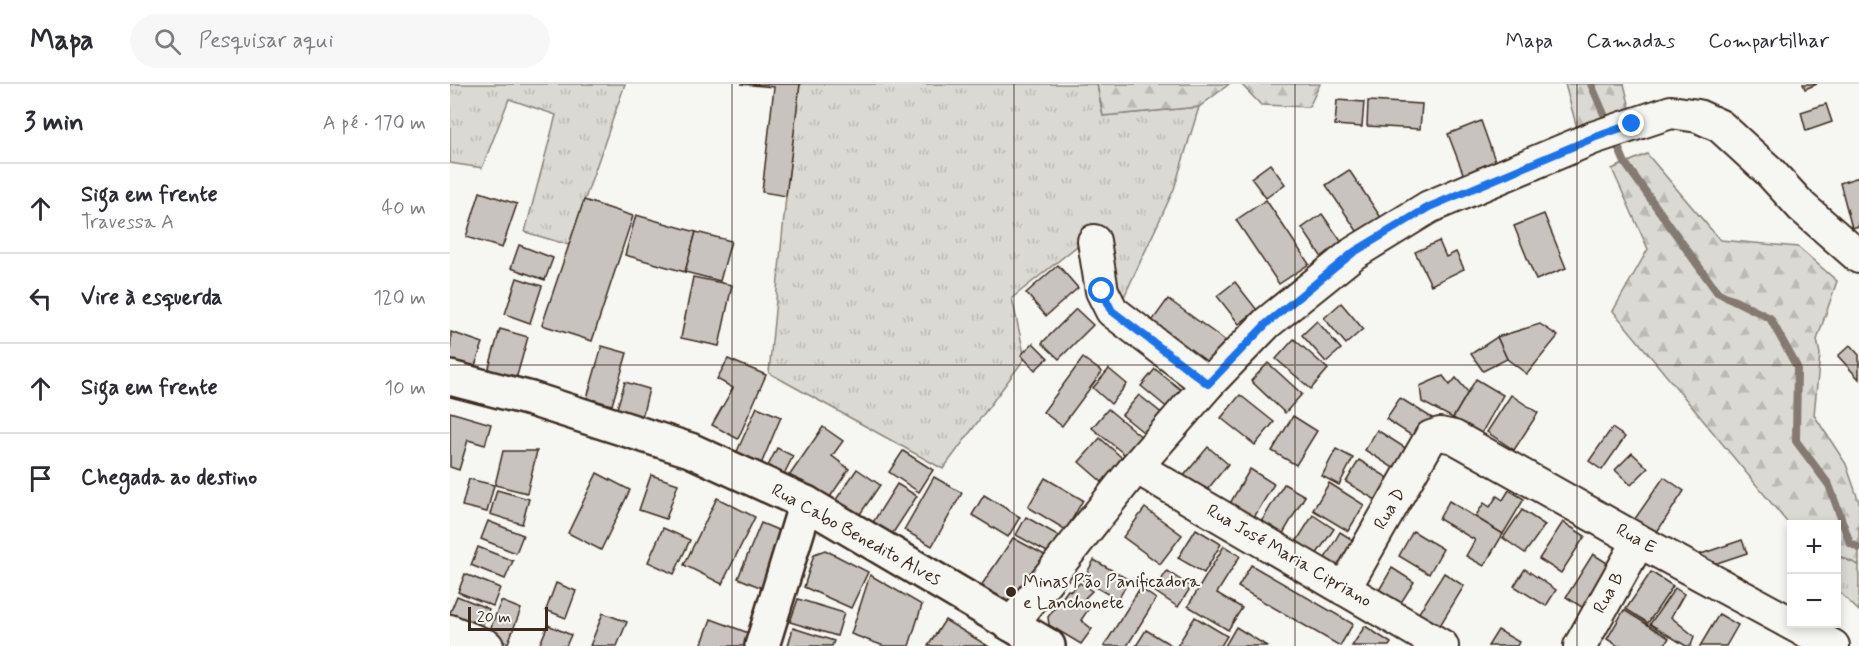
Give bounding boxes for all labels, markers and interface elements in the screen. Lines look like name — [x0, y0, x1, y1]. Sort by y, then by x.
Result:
search box — [130, 14, 550, 68]
text: Mapa — [30, 23, 94, 60]
icon: search — [151, 25, 184, 58]
text: Pesquisar aqui — [199, 27, 334, 55]
text: Mapa — [1505, 27, 1553, 55]
text: Camadas — [1586, 27, 1675, 55]
text: Compartilhar — [1708, 27, 1829, 55]
text: 3 min — [24, 106, 84, 140]
text: A pé · 170 m — [323, 110, 426, 137]
route end — [1618, 110, 1644, 136]
text: Siga em frente — [81, 181, 218, 209]
icon: ahead — [24, 192, 57, 225]
text: 40 m — [382, 195, 426, 222]
text: Travessa A — [81, 209, 174, 236]
route start — [1088, 277, 1114, 303]
icon: left — [24, 282, 57, 315]
text: Vire à esquerda — [81, 284, 222, 312]
text: 120 m — [373, 285, 426, 312]
icon: ahead — [24, 372, 57, 405]
text: Siga em frente — [81, 374, 218, 402]
text: 10 m — [384, 375, 426, 402]
icon: arrive — [24, 462, 57, 495]
text: Chegada ao destino — [81, 464, 257, 492]
street label: Rua Cabo Benedito Alves — [767, 478, 945, 592]
street label: Rua D — [1368, 484, 1412, 534]
street label: Rua José Maria Cipriano — [1202, 499, 1376, 613]
street label: Rua E — [1612, 518, 1660, 560]
map controls — [1787, 520, 1841, 628]
button: + — [1787, 520, 1841, 574]
street label: Rua B — [1588, 568, 1630, 618]
place label: Minas Pão Panificadora e Lanchonete — [1023, 570, 1200, 615]
button: − — [1787, 574, 1841, 628]
marker: Minas Pão Panificadora e Lanchonete — [1004, 585, 1018, 599]
scale bar — [468, 604, 548, 632]
text: 20 m — [477, 607, 511, 628]

